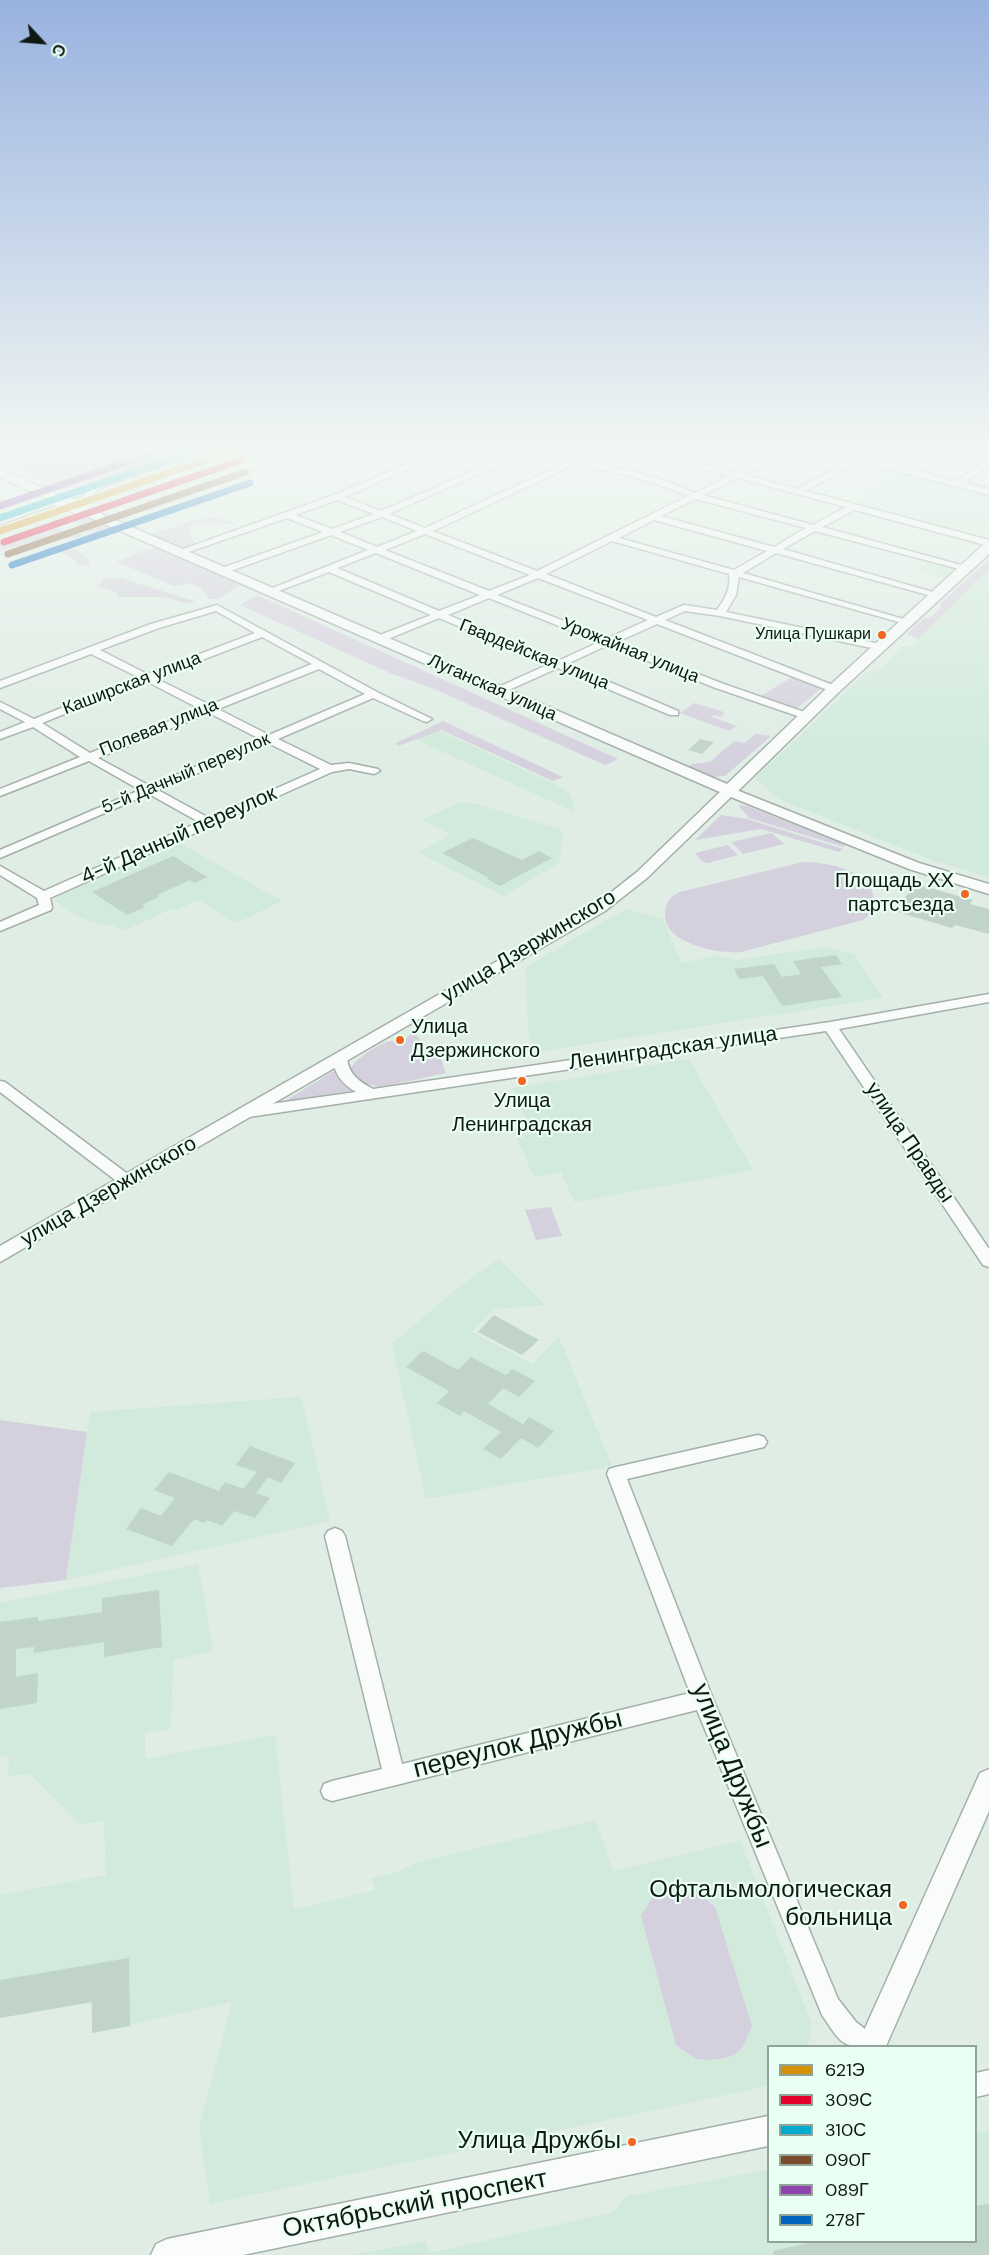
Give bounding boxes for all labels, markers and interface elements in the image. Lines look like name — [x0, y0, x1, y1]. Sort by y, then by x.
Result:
north arrow — [12, 12, 72, 72]
text: С — [47, 40, 71, 60]
street label: Урожайная улица — [558, 614, 702, 688]
street label: Гвардейская улица — [456, 615, 612, 695]
place label: Улица Пушкари — [755, 625, 871, 645]
marker: Улица Пушкари — [876, 629, 888, 641]
street label: Каширская улица — [60, 648, 204, 720]
street label: Луганская улица — [424, 650, 560, 726]
street label: Полевая улица — [96, 694, 222, 762]
street label: 5-й Дачный переулок — [98, 729, 274, 819]
street label: 4-й Дачный переулок — [77, 782, 281, 890]
place label: Площадь ХХ партсъезда — [835, 870, 954, 917]
street label: улица Дзержинского — [437, 885, 621, 1009]
marker: Площадь ХХ партсъезда — [959, 888, 971, 900]
place label: Улица Дзержинского — [411, 1016, 540, 1063]
street label: Ленинградская улица — [567, 1022, 779, 1076]
marker: Улица Дзержинского — [394, 1034, 406, 1046]
marker: Улица Ленинградская — [516, 1075, 528, 1087]
street label: улица Правды — [859, 1078, 959, 1208]
place label: Улица Ленинградская — [452, 1090, 592, 1137]
street label: улица Дзержинского — [17, 1131, 201, 1253]
street label: улица Дружбы — [684, 1679, 778, 1853]
street label: переулок Дружбы — [410, 1704, 626, 1786]
place label: Офтальмологическая больница — [649, 1877, 892, 1933]
marker: Офтальмологическая больница — [897, 1899, 909, 1911]
legend — [767, 2045, 977, 2243]
text: 621Э — [825, 2058, 865, 2082]
text: 309С — [825, 2088, 872, 2112]
text: 310С — [825, 2118, 866, 2142]
place label: Улица Дружбы — [458, 2128, 621, 2156]
marker: Улица Дружбы — [626, 2136, 638, 2148]
text: 090Г — [825, 2148, 871, 2172]
street label: Октябрьский проспект — [280, 2164, 550, 2246]
text: 089Г — [825, 2178, 869, 2202]
text: 278Г — [825, 2208, 865, 2232]

